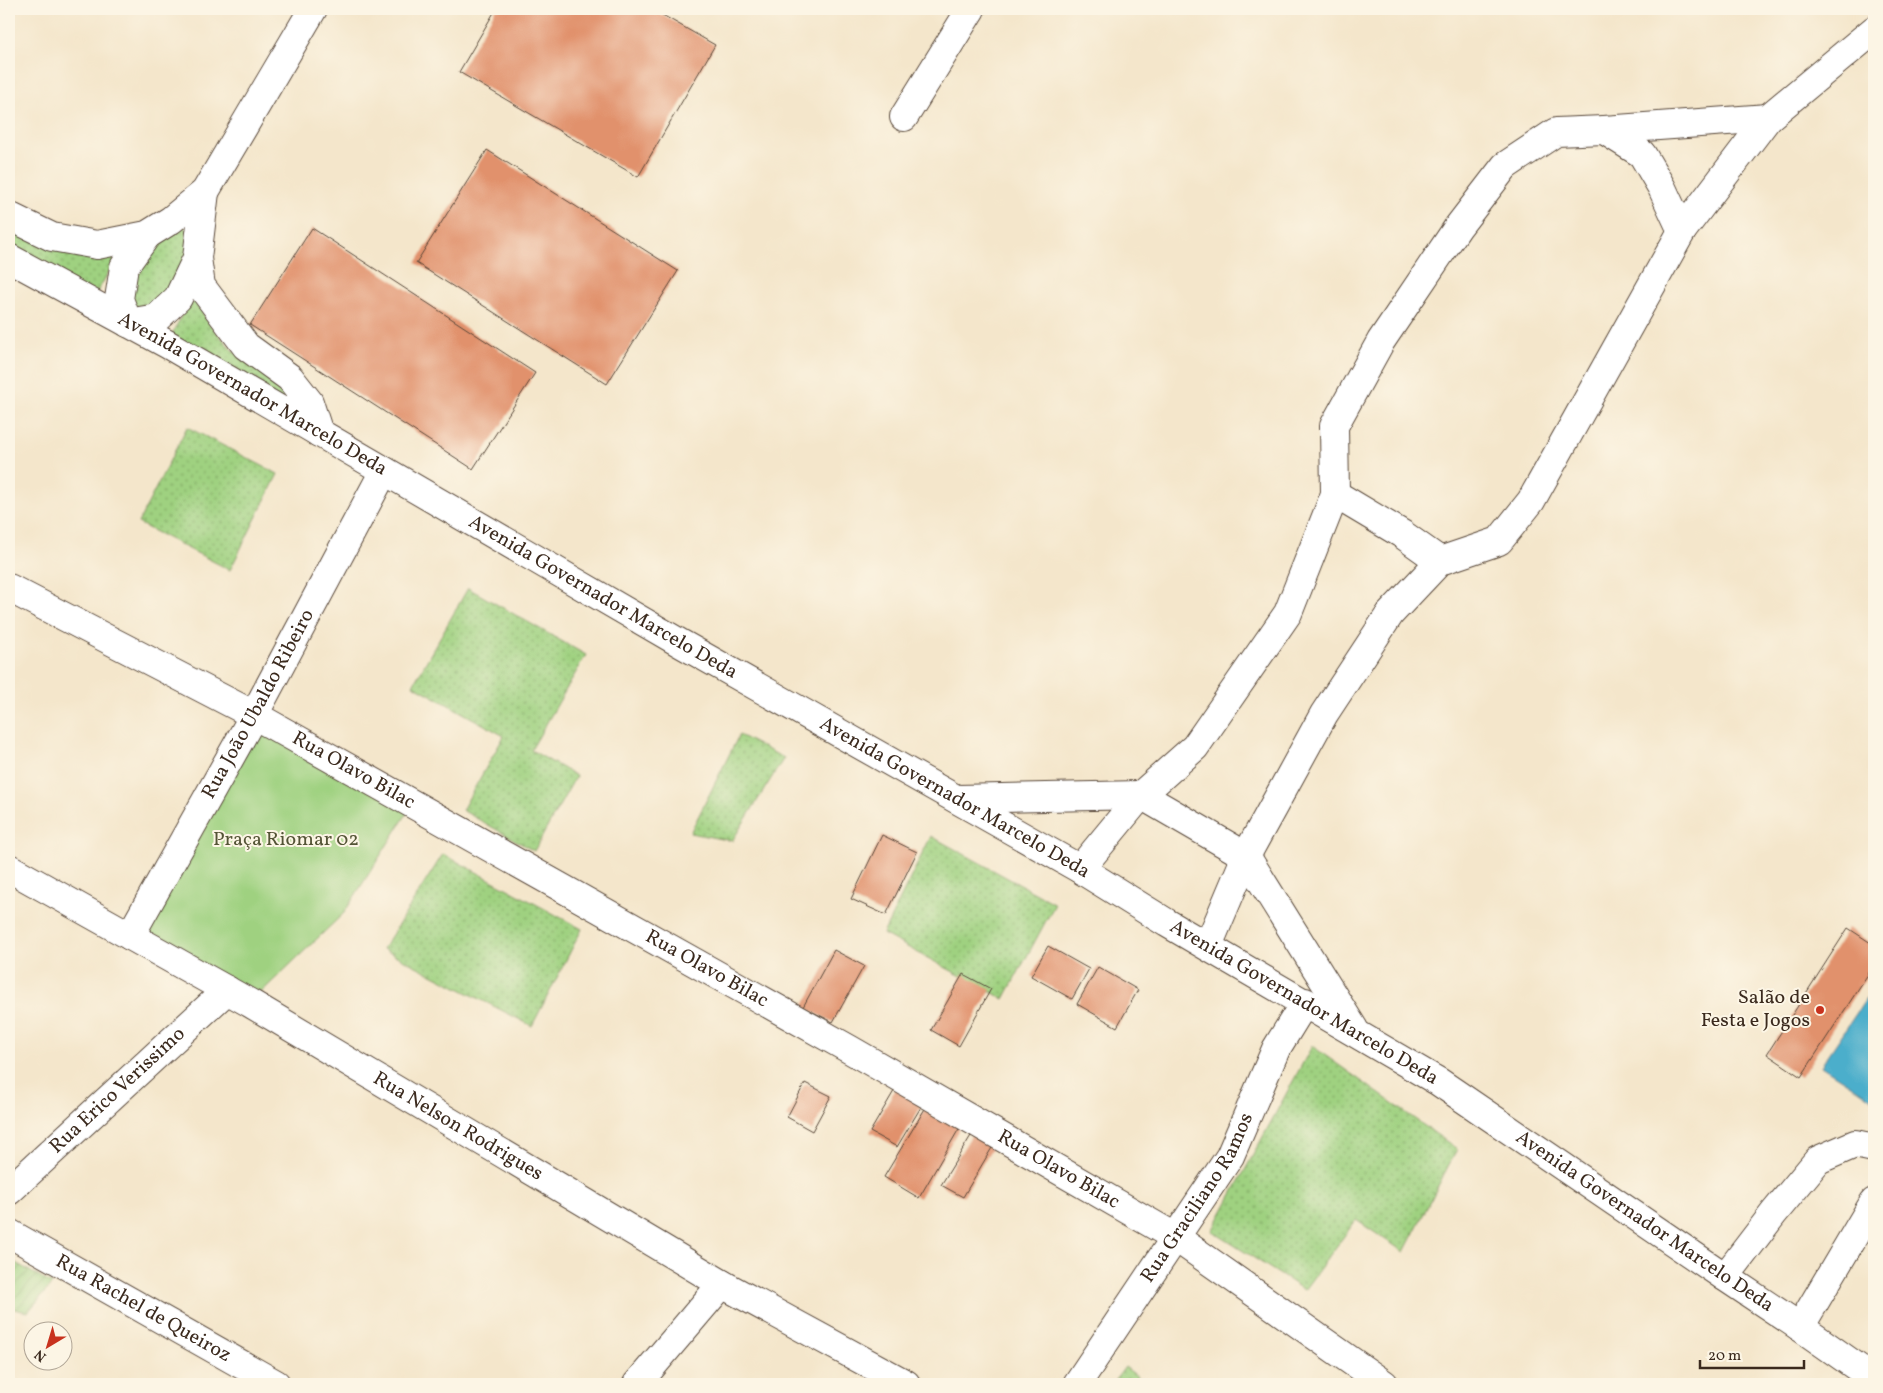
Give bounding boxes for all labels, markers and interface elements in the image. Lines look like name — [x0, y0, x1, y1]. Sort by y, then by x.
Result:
street label: Avenida Governador Marcelo Deda — [113, 306, 392, 483]
street label: Avenida Governador Marcelo Deda — [463, 508, 742, 687]
street label: Rua João Ubaldo Ribeiro — [196, 604, 322, 804]
street label: Avenida Governador Marcelo Deda — [814, 710, 1095, 886]
street label: Rua Olavo Bilac — [287, 725, 420, 817]
park label: Praça Riomar 02 — [213, 826, 359, 854]
street label: Avenida Governador Marcelo Deda — [1164, 913, 1443, 1093]
street label: Rua Olavo Bilac — [640, 923, 773, 1015]
place label: Salão de Festa e Jogos — [1701, 984, 1810, 1035]
marker: Salão de Festa e Jogos — [1814, 1004, 1826, 1016]
street label: Rua Erico Verissimo — [44, 1021, 192, 1160]
street label: Rua Nelson Rodrigues — [367, 1065, 548, 1188]
street label: Rua Graciliano Ramos — [1134, 1109, 1261, 1289]
street label: Rua Olavo Bilac — [992, 1123, 1125, 1216]
street label: Avenida Governador Marcelo Deda — [1510, 1124, 1779, 1320]
street label: Rua Rachel de Queiroz — [50, 1248, 236, 1370]
north arrow — [22, 1320, 72, 1370]
scale bar — [1700, 1338, 1804, 1370]
text: N — [31, 1344, 51, 1366]
text: 20 m — [1708, 1346, 1741, 1367]

